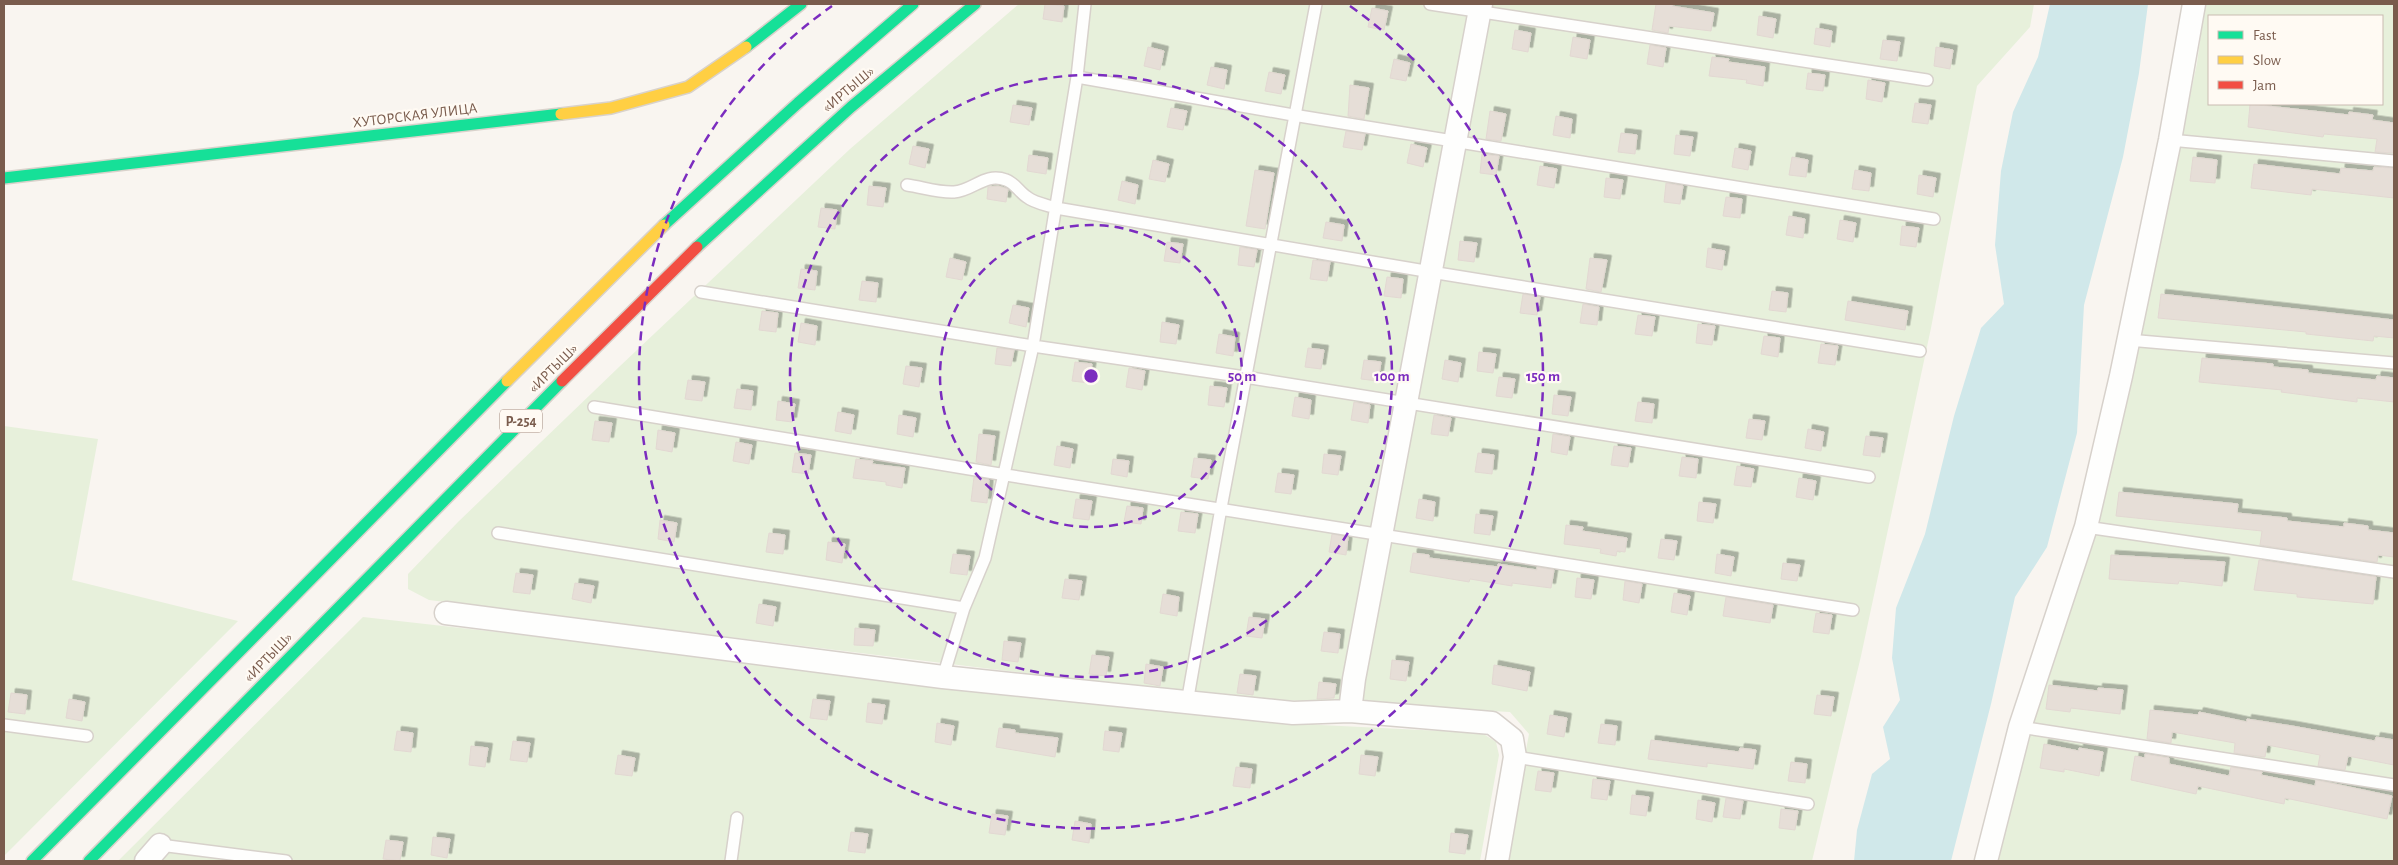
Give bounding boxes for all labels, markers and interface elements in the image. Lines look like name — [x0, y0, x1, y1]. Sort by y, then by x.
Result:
legend — [2208, 15, 2383, 105]
text: Fast — [2253, 28, 2277, 43]
text: Slow — [2253, 53, 2281, 68]
street label: «ИРТЫШ» — [819, 63, 877, 115]
text: Jam — [2253, 78, 2276, 93]
street label: ХУТОРСКАЯ УЛИЦА — [352, 100, 478, 131]
street label: «ИРТЫШ» — [526, 341, 581, 396]
centre of rings — [1082, 367, 1100, 385]
text: 50 m — [1228, 369, 1256, 384]
text: 100 m — [1374, 369, 1410, 384]
text: 150 m — [1526, 369, 1560, 384]
road number: Р-254 — [500, 410, 542, 432]
street label: «ИРТЫШ» — [241, 630, 296, 685]

